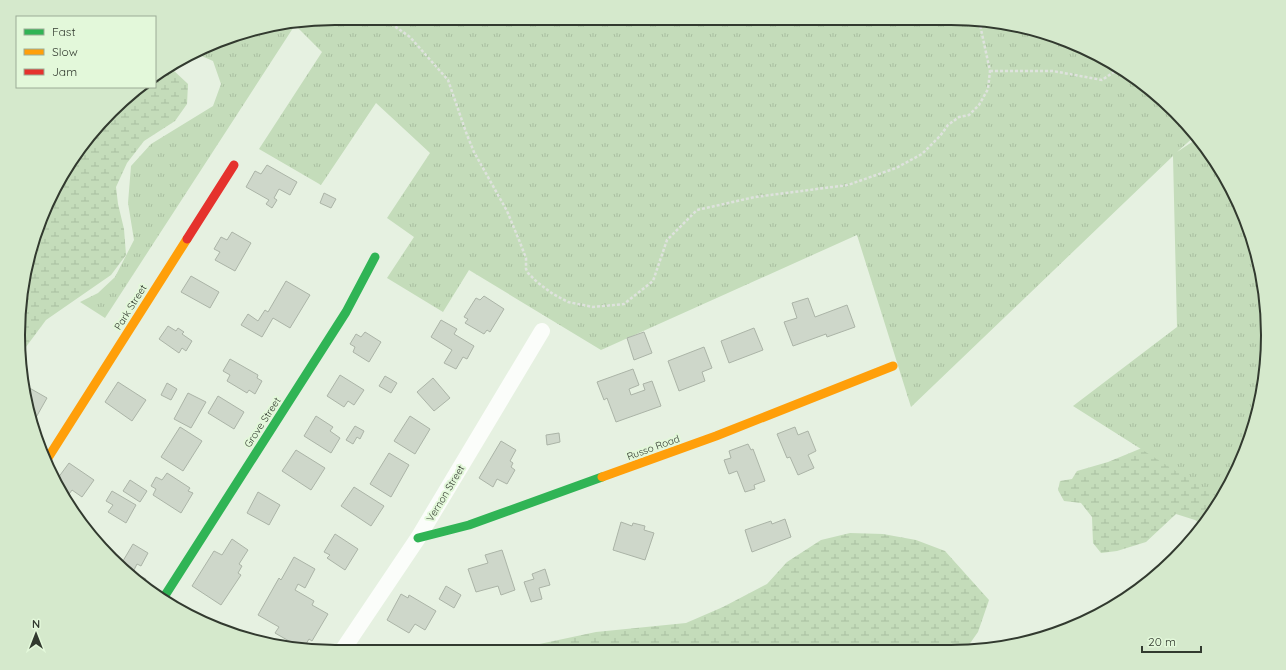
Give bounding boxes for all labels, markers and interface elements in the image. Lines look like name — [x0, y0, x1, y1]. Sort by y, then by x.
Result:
legend — [16, 16, 156, 88]
text: Fast — [52, 24, 76, 39]
text: Slow — [52, 44, 78, 59]
text: Jam — [52, 64, 77, 79]
street label: Park Street — [111, 282, 150, 332]
street label: Grove Street — [241, 394, 284, 450]
street label: Russo Road — [625, 432, 681, 463]
street label: Vernon Street — [423, 462, 468, 524]
north arrow — [16, 614, 56, 654]
text: N — [32, 617, 40, 631]
scale bar — [1142, 628, 1201, 654]
text: 20 m — [1148, 634, 1176, 649]

